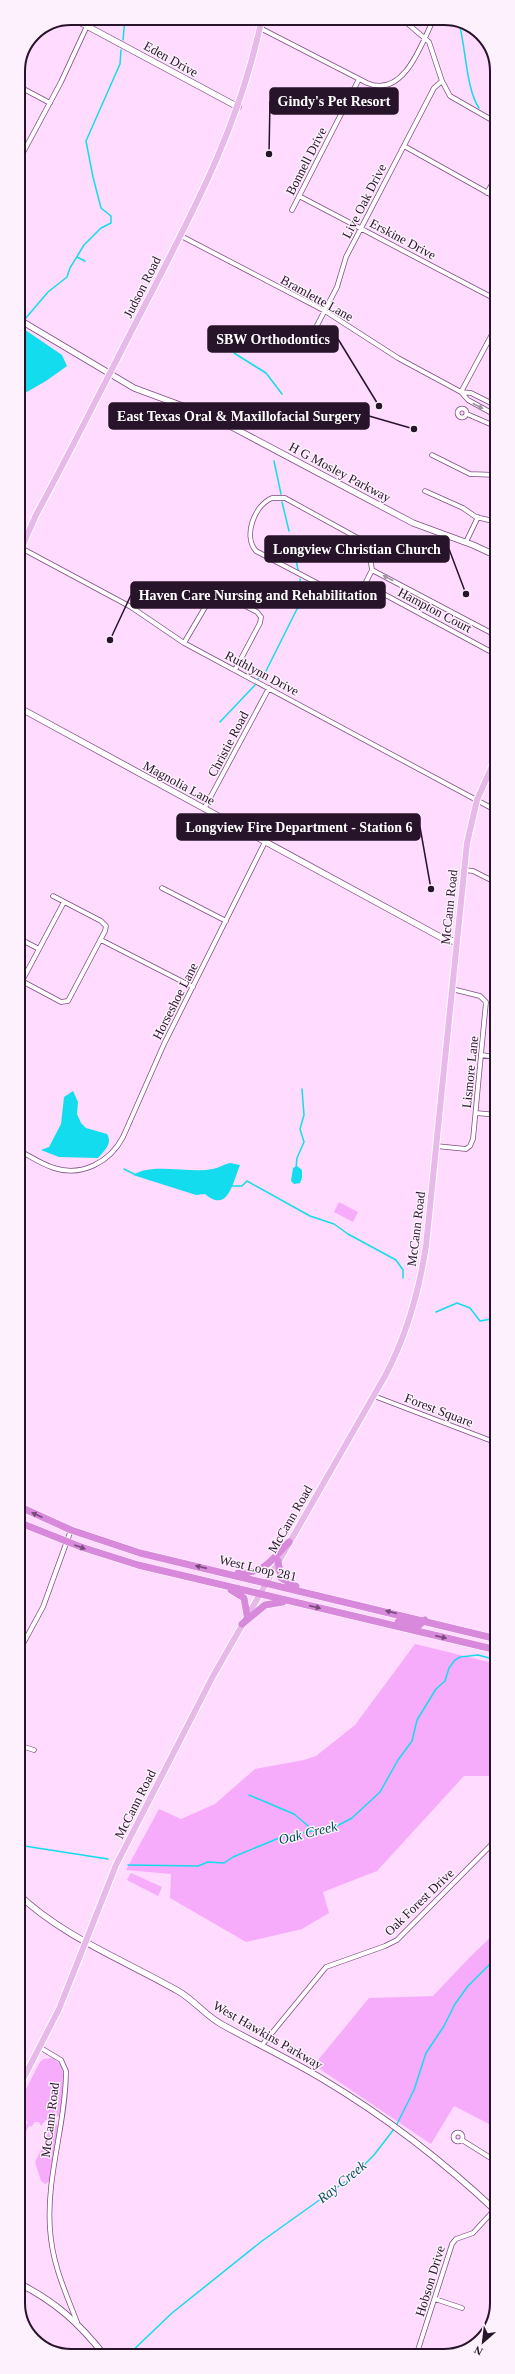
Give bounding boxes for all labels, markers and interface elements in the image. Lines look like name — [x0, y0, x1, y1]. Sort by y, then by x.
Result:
street label: Eden Drive — [141, 38, 201, 80]
callout: Gindy's Pet Resort — [270, 88, 398, 114]
text: Gindy's Pet Resort — [278, 94, 391, 109]
street label: Bonnell Drive — [283, 124, 330, 197]
street label: Live Oak Drive — [339, 161, 389, 241]
street label: Erskine Drive — [367, 215, 439, 263]
street label: Judson Road — [120, 253, 164, 320]
street label: Bramlette Lane — [278, 272, 356, 324]
callout: SBW Orthodontics — [208, 326, 338, 352]
text: SBW Orthodontics — [216, 332, 330, 347]
one-way arrow — [472, 402, 484, 409]
callout: East Texas Oral & Maxillofacial Surgery — [109, 403, 369, 429]
text: East Texas Oral & Maxillofacial Surgery — [117, 409, 361, 424]
street label: H G Mosley Parkway — [287, 439, 394, 505]
callout: Longview Christian Church — [265, 536, 449, 562]
text: Longview Christian Church — [273, 542, 441, 557]
one-way arrow — [382, 575, 394, 582]
callout: Haven Care Nursing and Rehabilitation — [131, 582, 385, 608]
street label: Hampton Court — [396, 584, 475, 636]
text: Haven Care Nursing and Rehabilitation — [139, 588, 377, 603]
street label: Ruthlynn Drive — [223, 647, 302, 699]
street label: Christie Road — [205, 708, 252, 779]
street label: Magnolia Lane — [141, 758, 218, 808]
callout: Longview Fire Department - Station 6 — [177, 814, 420, 840]
text: Longview Fire Department - Station 6 — [185, 820, 413, 835]
street label: McCann Road — [438, 868, 460, 945]
street label: Horseshoe Lane — [149, 960, 201, 1042]
street label: Lismore Lane — [459, 1035, 481, 1109]
street label: McCann Road — [404, 1190, 428, 1267]
street label: Forest Square — [403, 1390, 475, 1430]
street label: McCann Road — [265, 1482, 316, 1555]
one-way arrow — [32, 1512, 43, 1518]
one-way arrow — [75, 1544, 87, 1550]
street label: West Loop 281 — [218, 1552, 298, 1584]
one-way arrow — [194, 1564, 207, 1570]
one-way arrow — [309, 1604, 321, 1610]
one-way arrow — [385, 1609, 397, 1615]
one-way arrow — [435, 1634, 448, 1640]
street label: McCann Road — [111, 1767, 159, 1841]
water label: Oak Creek — [277, 1818, 340, 1848]
street label: Oak Forest Drive — [381, 1865, 457, 1939]
street label: West Hawkins Parkway — [211, 1998, 326, 2073]
street label: McCann Road — [38, 2081, 62, 2158]
water label: Ray Creek — [314, 2157, 370, 2207]
street label: Hobson Drive — [412, 2244, 448, 2318]
north arrow — [463, 2322, 503, 2362]
text: N — [472, 2344, 485, 2358]

